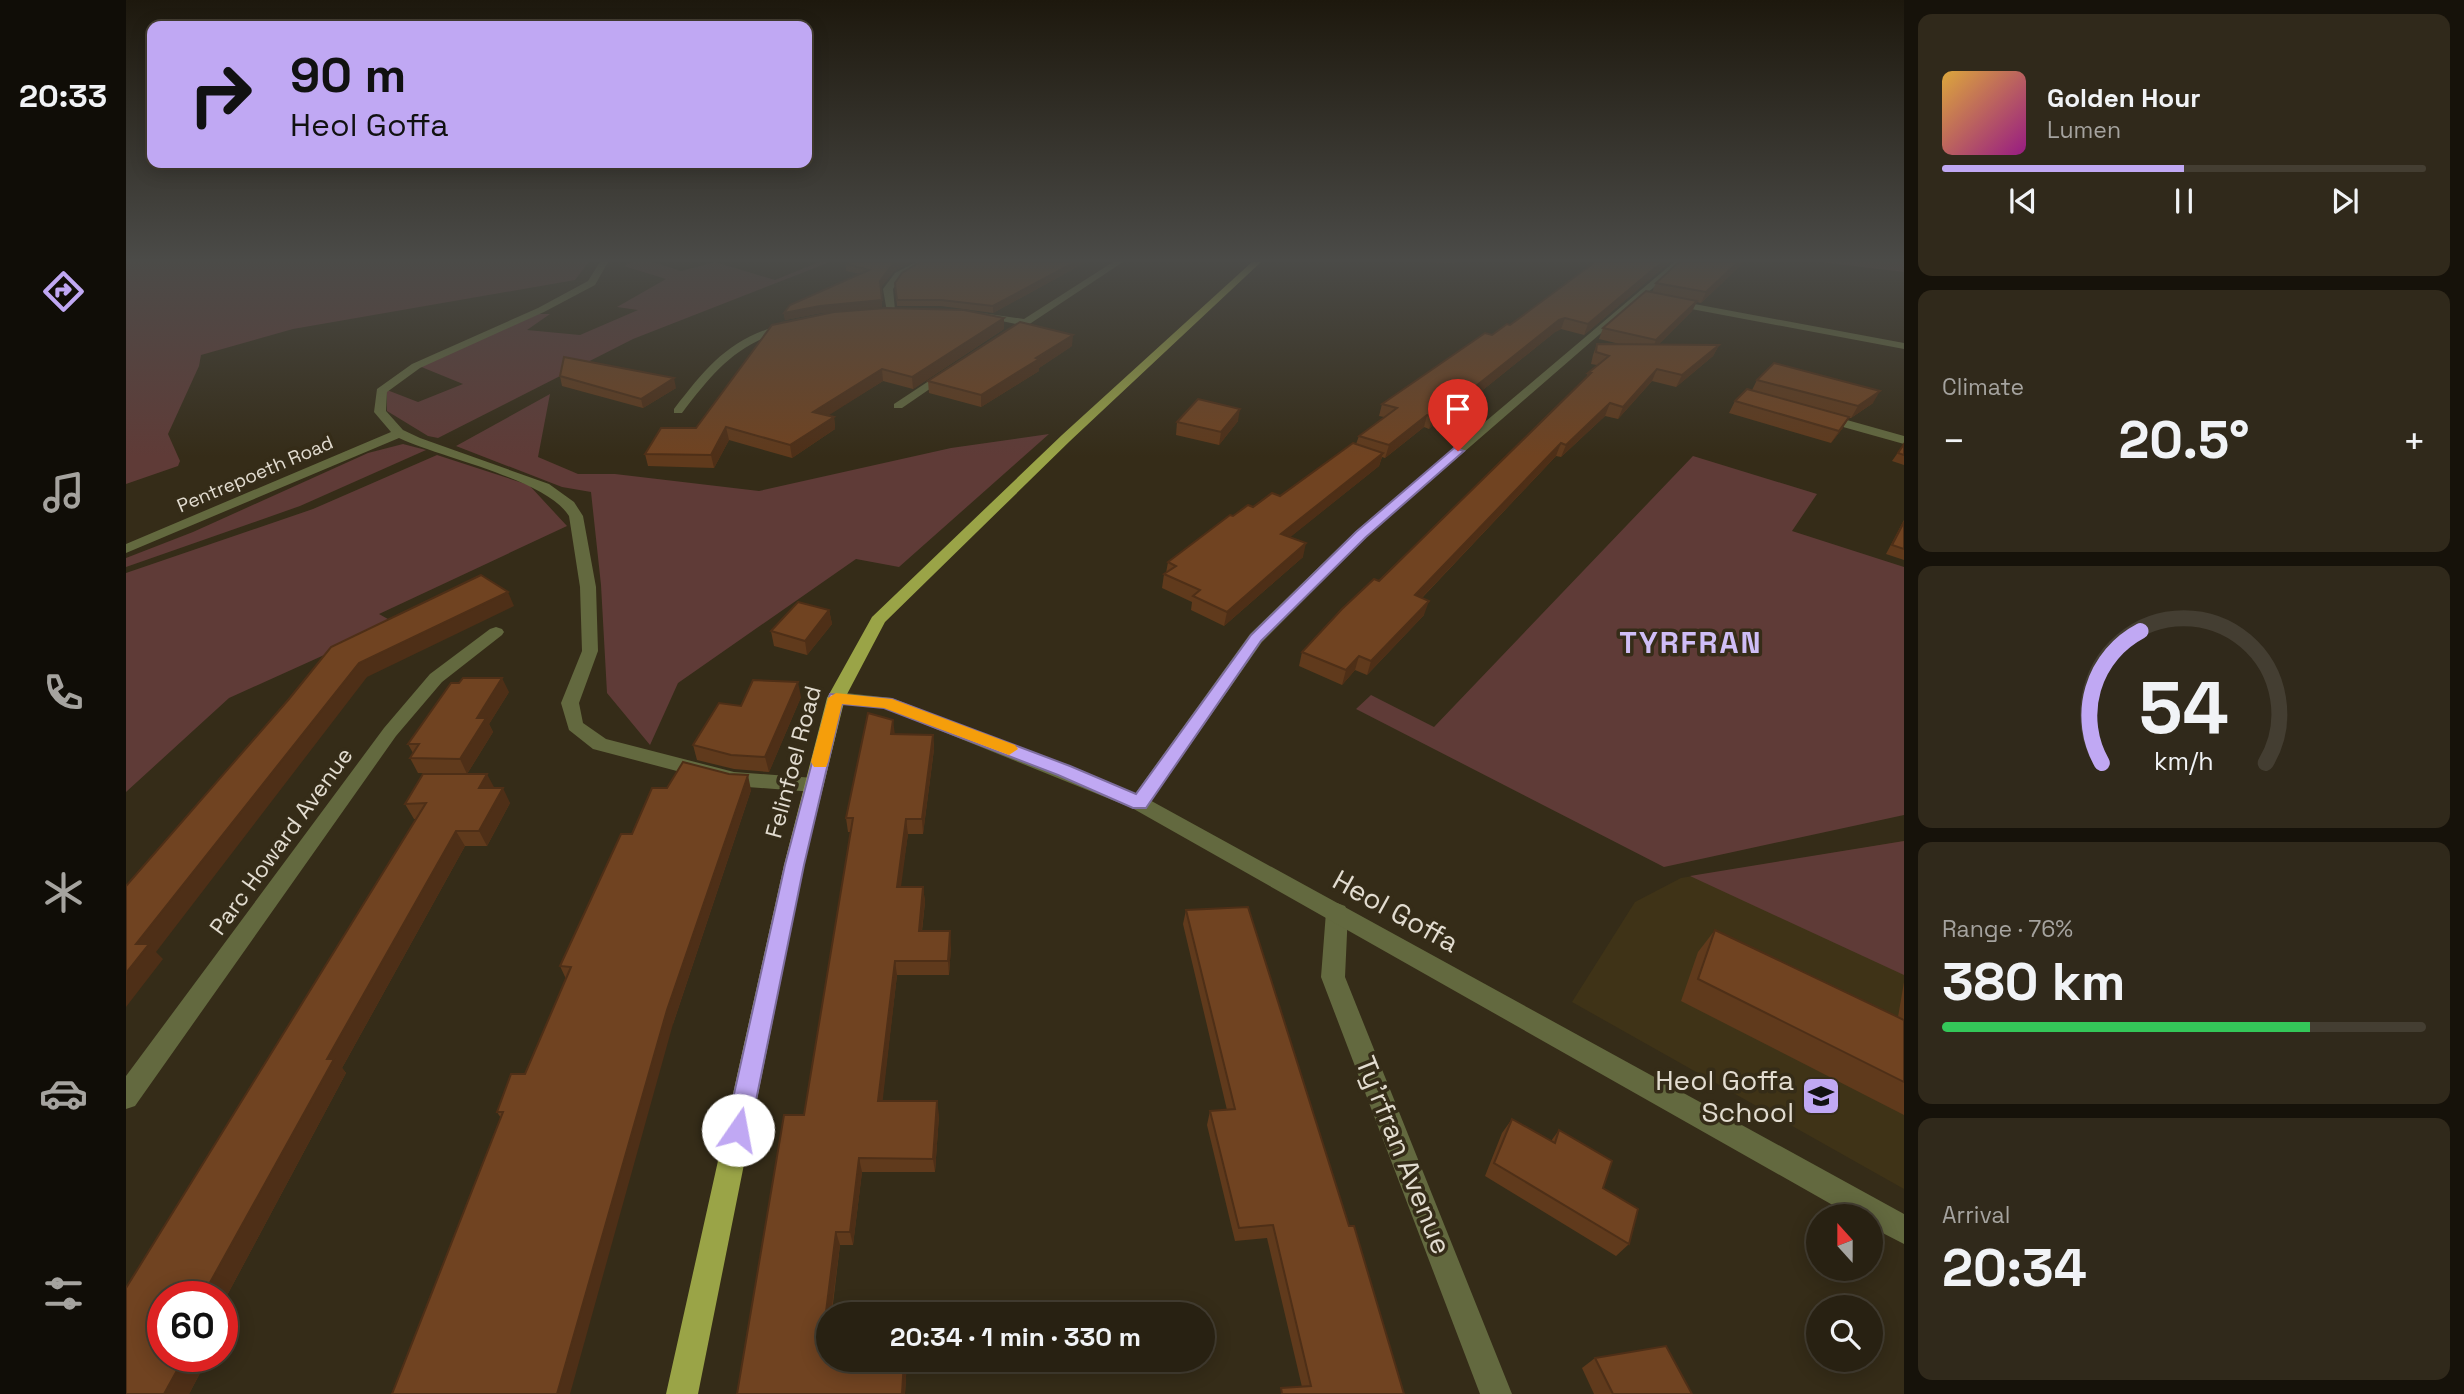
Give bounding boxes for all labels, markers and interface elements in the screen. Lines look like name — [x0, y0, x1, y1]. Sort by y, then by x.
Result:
text: 90 m — [290, 44, 406, 106]
icon: right — [175, 49, 266, 140]
text: 20:33 — [19, 76, 107, 116]
text: Golden Hour — [2047, 81, 2201, 115]
text: Heol Goffa — [290, 105, 449, 145]
text: Lumen — [2047, 115, 2121, 145]
icon: previous — [2004, 182, 2042, 220]
icon: pause — [2165, 182, 2203, 220]
icon: next — [2326, 182, 2364, 220]
icon: directions — [39, 267, 88, 316]
text: Climate — [1942, 372, 2024, 402]
pin — [1428, 379, 1488, 451]
icon: arrive — [1439, 390, 1477, 428]
text: 20.5° — [2118, 407, 2250, 473]
text: − — [1942, 417, 1966, 465]
text: + — [2402, 417, 2426, 465]
street label: Pentrepoeth Road — [173, 430, 337, 518]
icon: music — [39, 468, 88, 517]
district label: TYRFRAN — [1619, 623, 1763, 662]
text: 54 — [2139, 661, 2229, 754]
icon: phone — [39, 668, 88, 717]
street label: Felinfoel Road — [758, 683, 828, 841]
street label: Parc Howard Avenue — [203, 741, 359, 941]
text: km/h — [2154, 745, 2214, 777]
street label: Heol Goffa — [1327, 862, 1465, 960]
icon: climate — [39, 868, 88, 917]
text: Range · 76% — [1942, 914, 2073, 944]
text: 380 km — [1942, 949, 2125, 1015]
street label: Ty'rfran Avenue — [1348, 1051, 1460, 1259]
place label: Heol Goffa School — [1655, 1062, 1794, 1130]
icon: car — [39, 1069, 88, 1118]
school or university icon: Heol Goffa School — [1800, 1075, 1842, 1117]
position arrow — [701, 1093, 775, 1167]
text: Arrival — [1942, 1200, 2010, 1230]
north arrow — [1806, 1204, 1883, 1281]
map controls — [1806, 1204, 1883, 1372]
text: 20:34 — [1942, 1235, 2087, 1301]
icon: filters — [39, 1269, 88, 1318]
speed limit sign: 60 — [147, 1281, 238, 1372]
button: search — [1806, 1295, 1883, 1372]
text: 20:34 · 1 min · 330 m — [890, 1320, 1141, 1354]

